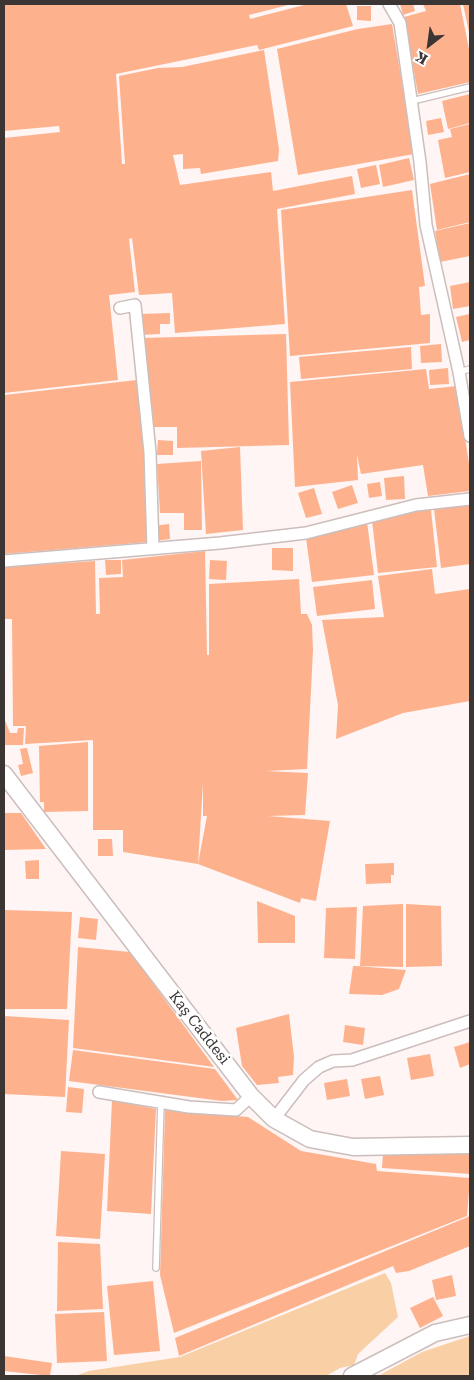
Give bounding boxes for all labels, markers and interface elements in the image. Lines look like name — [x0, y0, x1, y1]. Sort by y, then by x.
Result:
north arrow — [404, 20, 454, 70]
text: K — [413, 48, 430, 68]
street label: Kaş Caddesi — [165, 988, 233, 1068]

